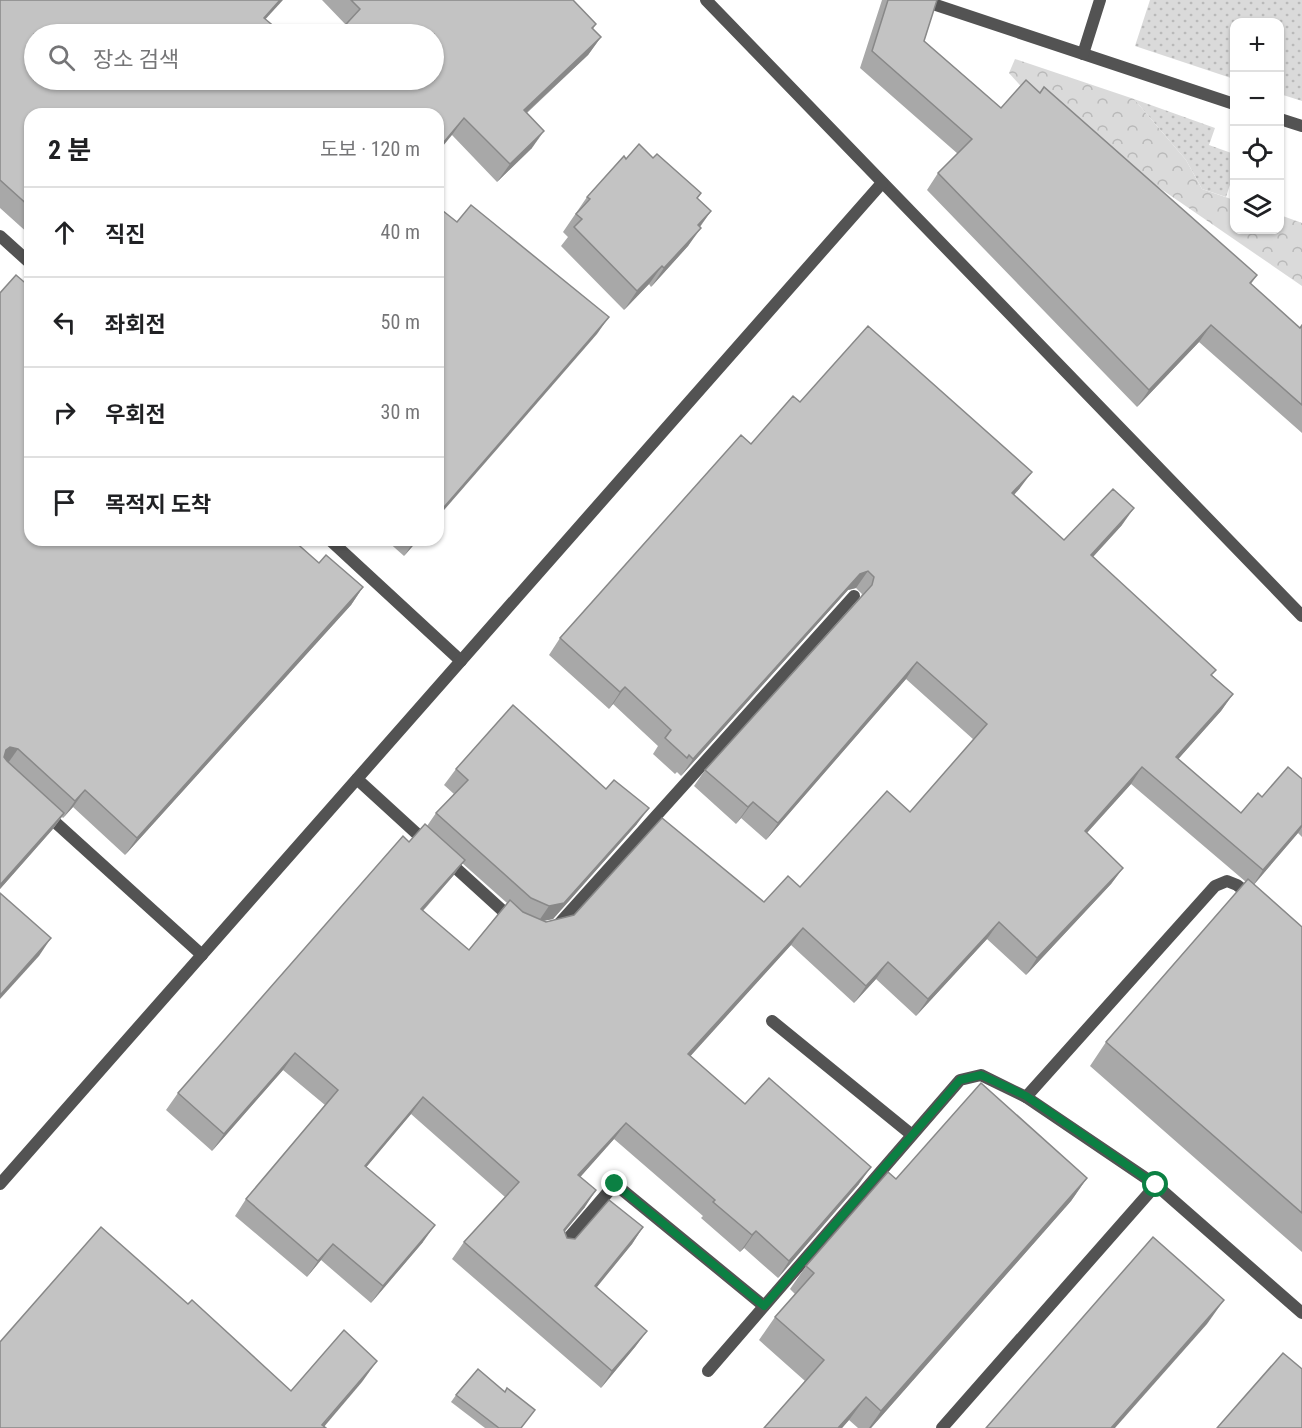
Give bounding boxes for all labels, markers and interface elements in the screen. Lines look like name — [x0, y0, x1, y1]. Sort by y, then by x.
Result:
map controls — [1230, 18, 1284, 234]
button: + — [1230, 18, 1284, 72]
search box — [24, 24, 444, 90]
icon: search — [45, 41, 78, 74]
text: 장소 검색 — [93, 47, 179, 72]
button: − — [1230, 72, 1284, 126]
button: locate — [1230, 126, 1284, 180]
text: 2 분 — [48, 135, 91, 165]
text: 도보 · 120 m — [320, 137, 420, 161]
button: layers — [1230, 180, 1284, 234]
icon: ahead — [48, 216, 81, 249]
text: 40 m — [381, 220, 420, 244]
text: 직진 — [105, 222, 145, 247]
icon: left — [48, 306, 81, 339]
text: 50 m — [381, 310, 420, 334]
text: 좌회전 — [105, 312, 166, 337]
icon: right — [48, 396, 81, 429]
text: 30 m — [381, 400, 420, 424]
text: 우회전 — [105, 402, 166, 427]
icon: arrive — [48, 486, 81, 519]
text: 목적지 도착 — [105, 492, 211, 517]
route end — [601, 1170, 627, 1196]
route start — [1142, 1171, 1168, 1197]

